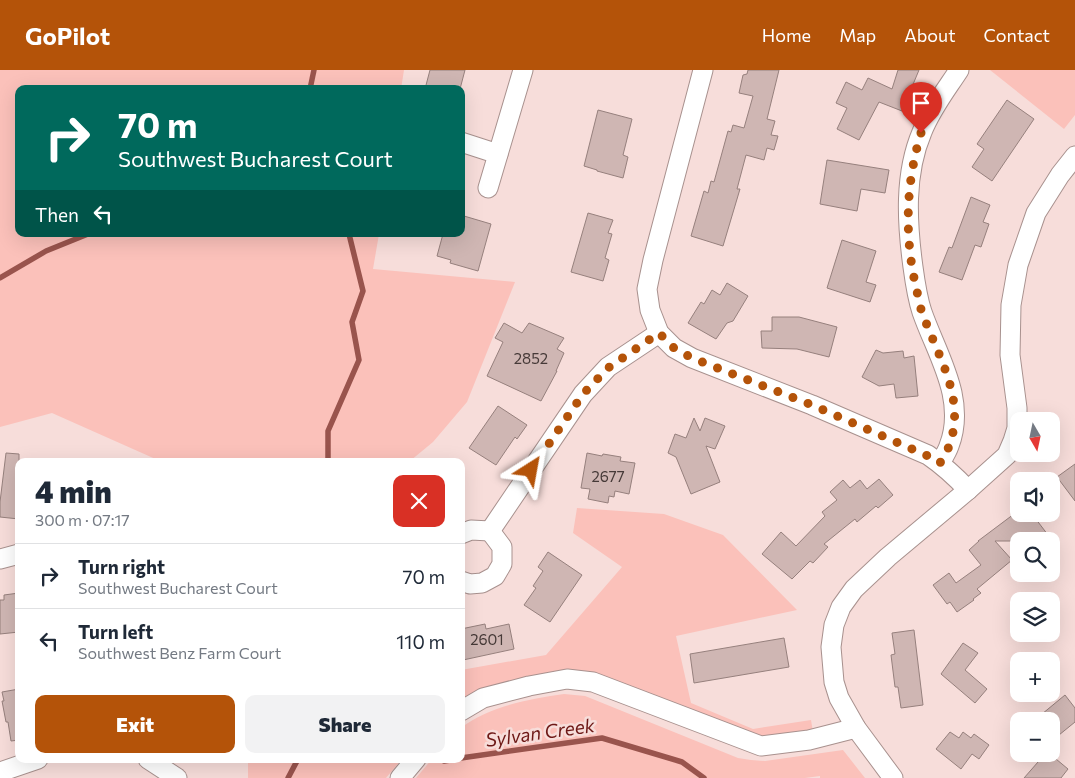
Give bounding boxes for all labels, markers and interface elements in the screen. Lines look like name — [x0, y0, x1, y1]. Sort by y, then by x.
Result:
text: GoPilot — [25, 21, 110, 50]
text: Home — [762, 24, 811, 46]
text: Map — [839, 24, 876, 46]
text: About — [904, 24, 956, 46]
text: Contact — [984, 24, 1050, 46]
pin — [900, 82, 942, 133]
icon: arrive — [907, 89, 935, 117]
text: 70 m — [118, 102, 198, 145]
icon: right — [35, 105, 100, 170]
text: Southwest Bucharest Court — [118, 145, 393, 172]
icon: left — [89, 200, 117, 228]
text: Then — [35, 203, 79, 226]
house number: 2852 — [514, 349, 548, 367]
north arrow — [1010, 412, 1060, 462]
map controls — [1010, 412, 1060, 762]
position arrow — [504, 443, 556, 495]
house number: 2677 — [591, 467, 625, 485]
text: 4 min — [35, 472, 112, 509]
button: sound — [1010, 472, 1060, 522]
button: close — [393, 475, 445, 527]
text: 300 m · 07:17 — [35, 510, 130, 529]
button: search — [1010, 532, 1060, 582]
text: Turn right — [78, 555, 165, 578]
icon: right — [35, 562, 63, 590]
text: 70 m — [402, 565, 445, 588]
text: Southwest Bucharest Court — [78, 578, 278, 597]
button: layers — [1010, 592, 1060, 642]
text: Turn left — [78, 620, 153, 643]
icon: left — [35, 627, 63, 655]
text: 110 m — [396, 630, 445, 653]
house number: 2601 — [470, 630, 504, 648]
text: Southwest Benz Farm Court — [78, 643, 281, 662]
button: + — [1010, 652, 1060, 702]
button: Exit — [35, 695, 235, 753]
button: Share — [245, 695, 445, 753]
button: − — [1010, 712, 1060, 762]
water label: Sylvan Creek — [484, 713, 597, 751]

